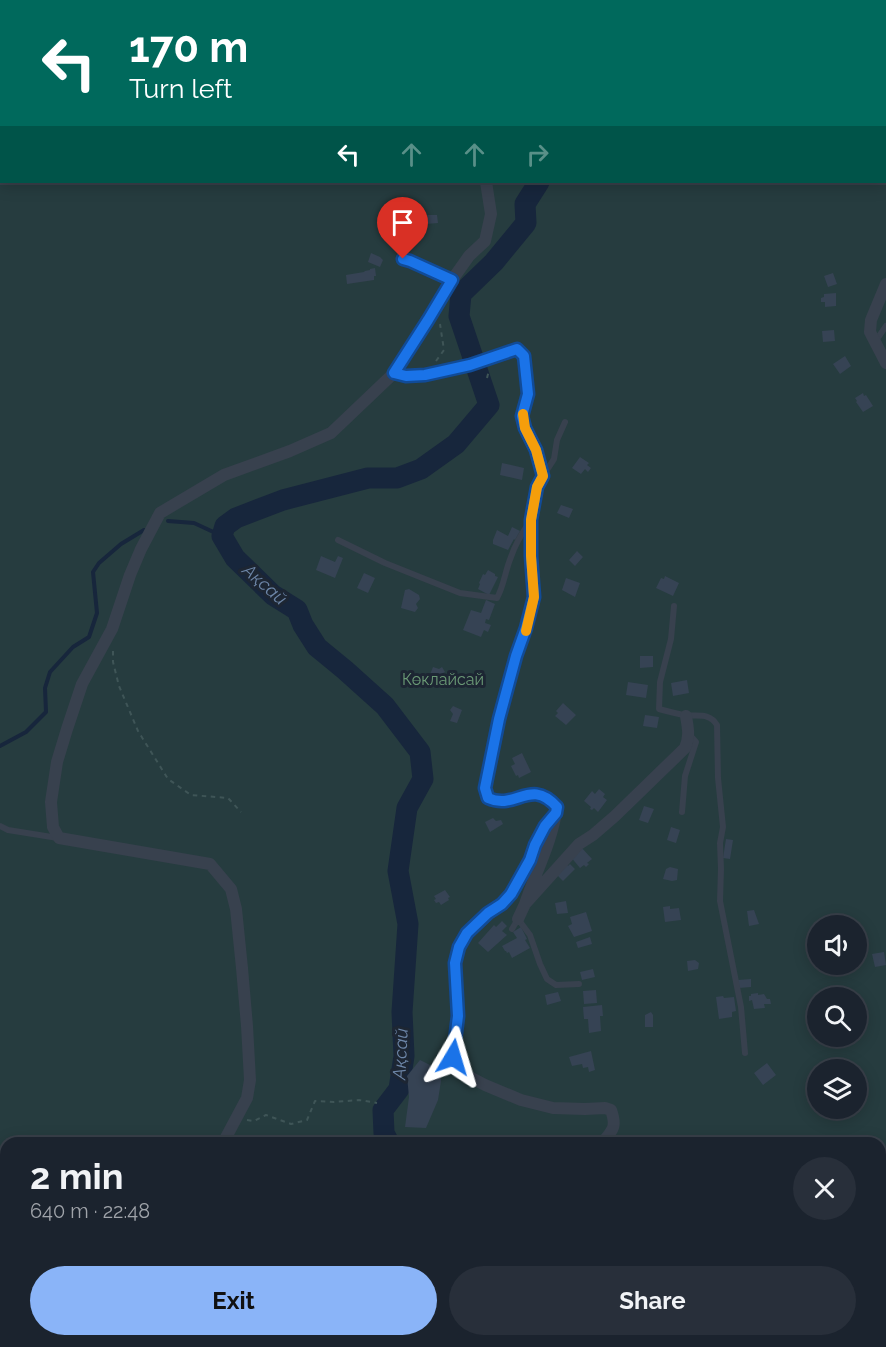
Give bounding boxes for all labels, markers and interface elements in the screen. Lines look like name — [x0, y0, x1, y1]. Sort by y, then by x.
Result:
text: 170 m — [129, 23, 248, 72]
icon: left — [30, 24, 108, 102]
text: Turn left — [129, 73, 232, 104]
icon: left — [332, 138, 365, 171]
icon: ahead — [395, 138, 428, 171]
icon: ahead — [458, 138, 491, 171]
icon: right — [521, 138, 554, 171]
pin — [377, 197, 428, 259]
icon: arrive — [386, 206, 419, 239]
water label: Ақсай — [238, 558, 291, 609]
park label: Көклайсай — [402, 670, 484, 689]
map controls — [807, 915, 867, 1119]
button: sound — [807, 915, 867, 975]
button: search — [807, 987, 867, 1047]
position arrow — [421, 1025, 485, 1089]
water label: Ақсай — [388, 1028, 412, 1081]
button: layers — [807, 1059, 867, 1119]
text: 2 min — [30, 1155, 123, 1197]
button: close — [793, 1157, 856, 1220]
text: 640 m · 22:48 — [30, 1199, 150, 1223]
button: Exit — [30, 1266, 437, 1335]
button: Share — [449, 1266, 856, 1335]

